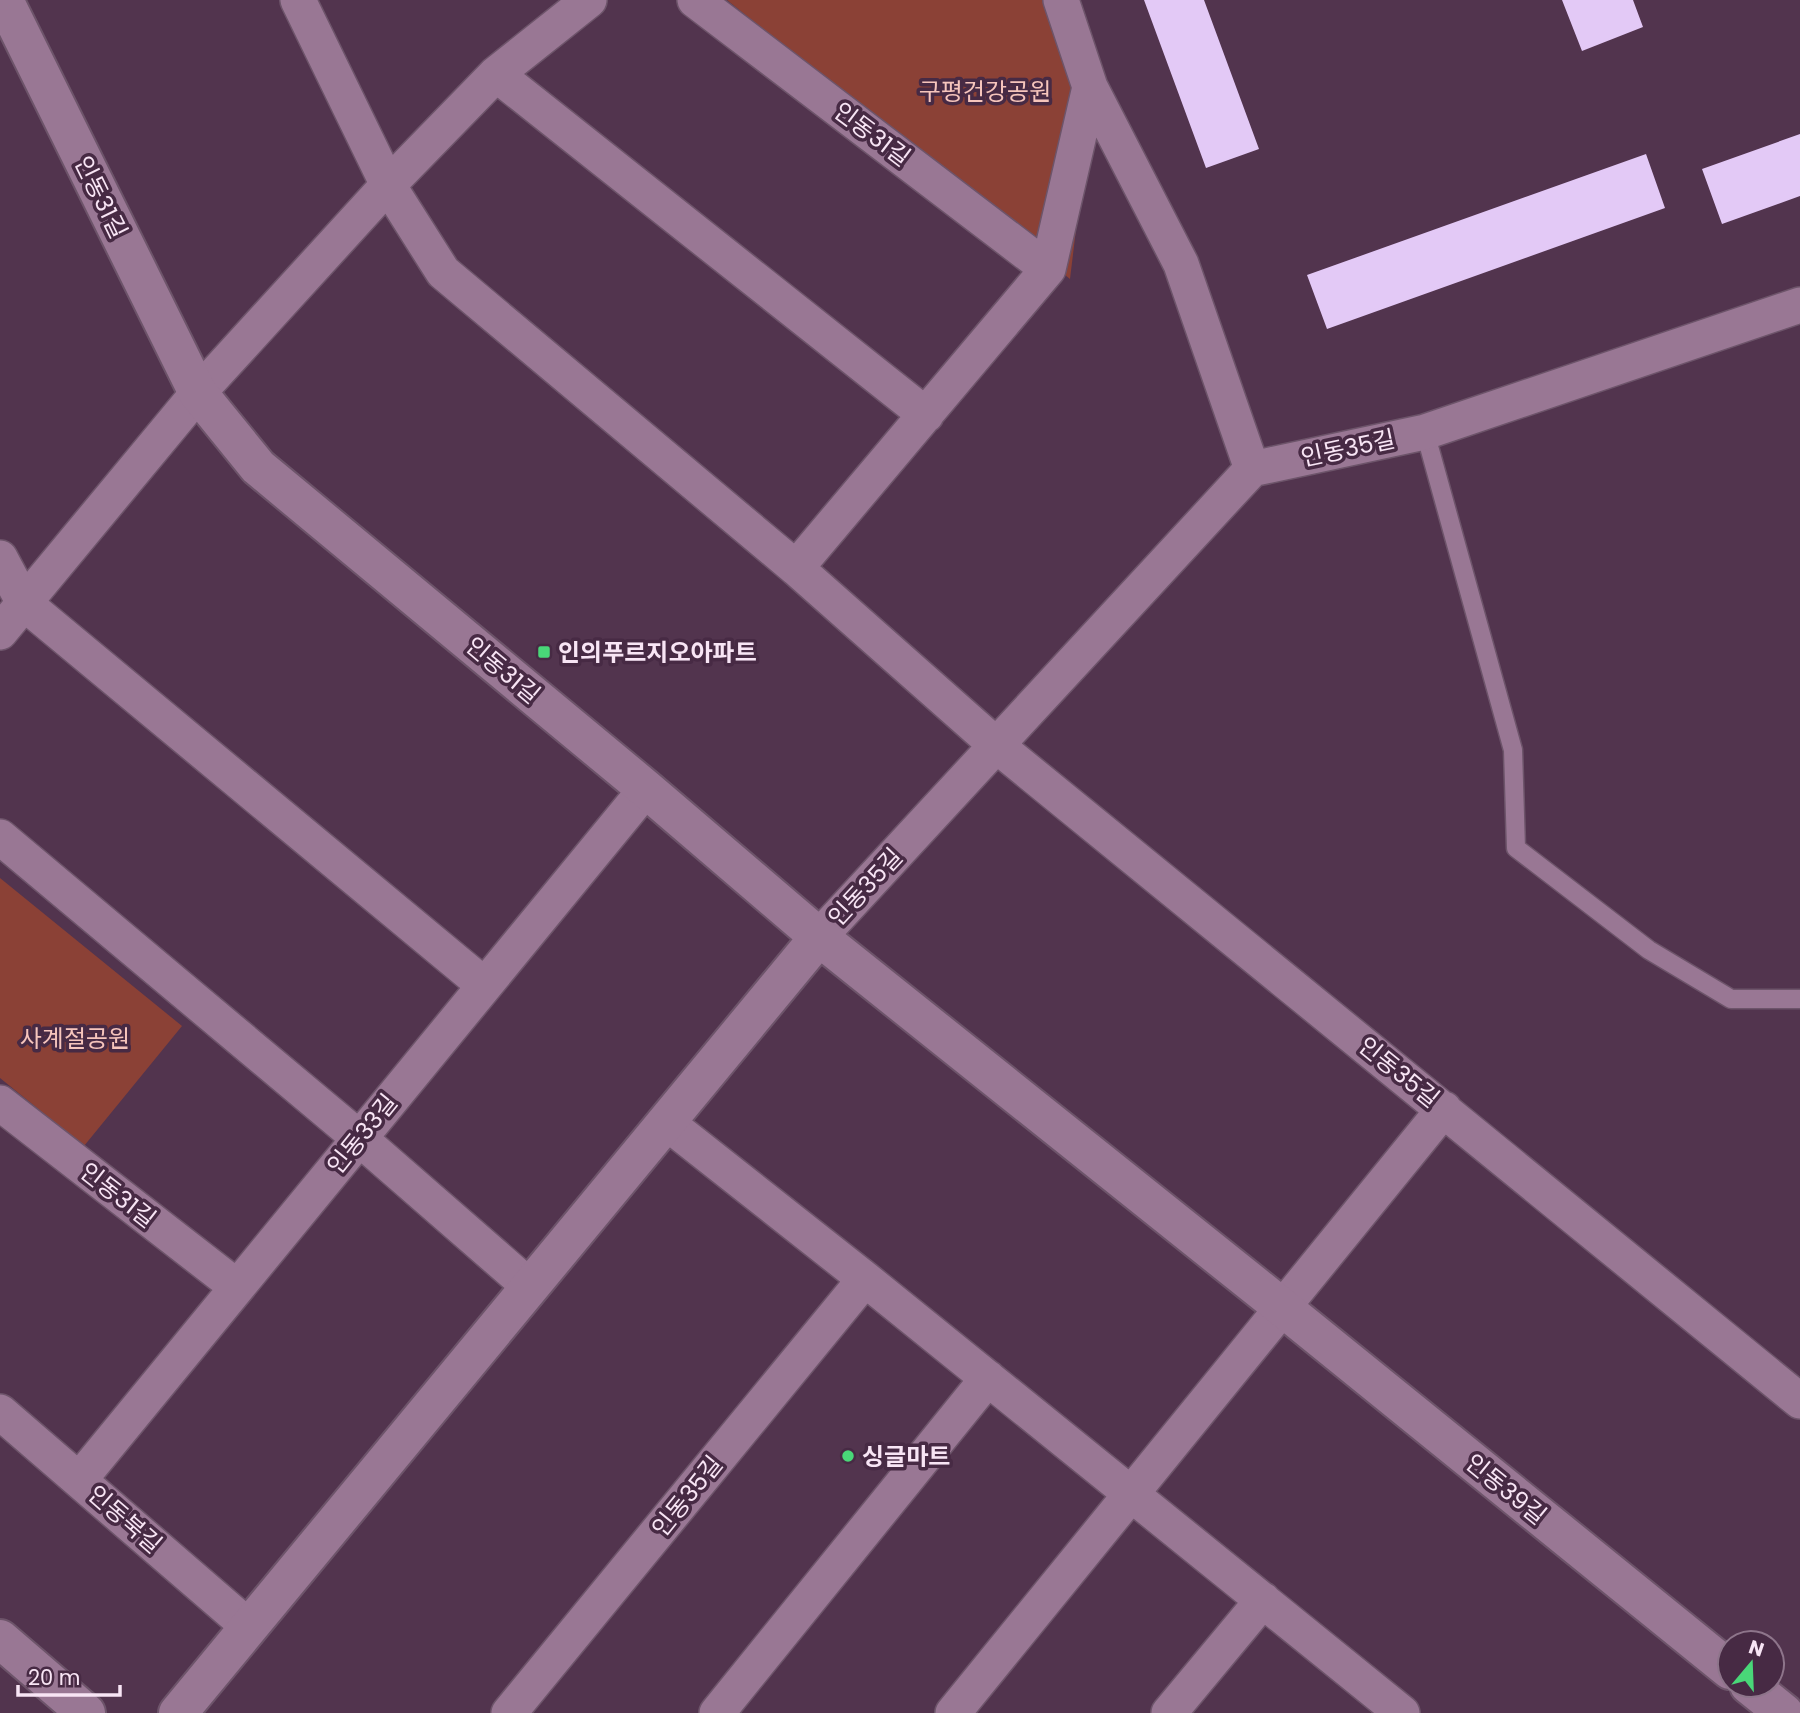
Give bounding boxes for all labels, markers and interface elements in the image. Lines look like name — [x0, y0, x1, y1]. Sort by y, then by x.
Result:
park label: 구평건강공원 — [919, 75, 1051, 108]
street label: 인동31길 — [827, 94, 917, 174]
street label: 인동31길 — [67, 150, 135, 244]
street label: 인동35길 — [1298, 422, 1398, 474]
street label: 인동31길 — [459, 629, 547, 711]
place label: 인의푸르지오아파트 — [558, 636, 757, 669]
marker: 인의푸르지오아파트 — [536, 644, 552, 660]
street label: 인동35길 — [820, 841, 910, 933]
park label: 사계절공원 — [20, 1022, 130, 1055]
street label: 인동35길 — [1352, 1029, 1446, 1115]
street label: 인동33길 — [319, 1087, 405, 1181]
street label: 인동31길 — [73, 1155, 163, 1235]
place label: 싱글마트 — [862, 1440, 950, 1473]
street label: 인동39길 — [1459, 1446, 1553, 1532]
marker: 싱글마트 — [840, 1448, 856, 1464]
street label: 인동35길 — [644, 1449, 730, 1543]
street label: 인동북길 — [81, 1478, 169, 1560]
north arrow — [1716, 1629, 1786, 1699]
text: N — [1745, 1633, 1768, 1663]
scale bar — [18, 1654, 119, 1698]
text: 20 m — [28, 1663, 81, 1692]

